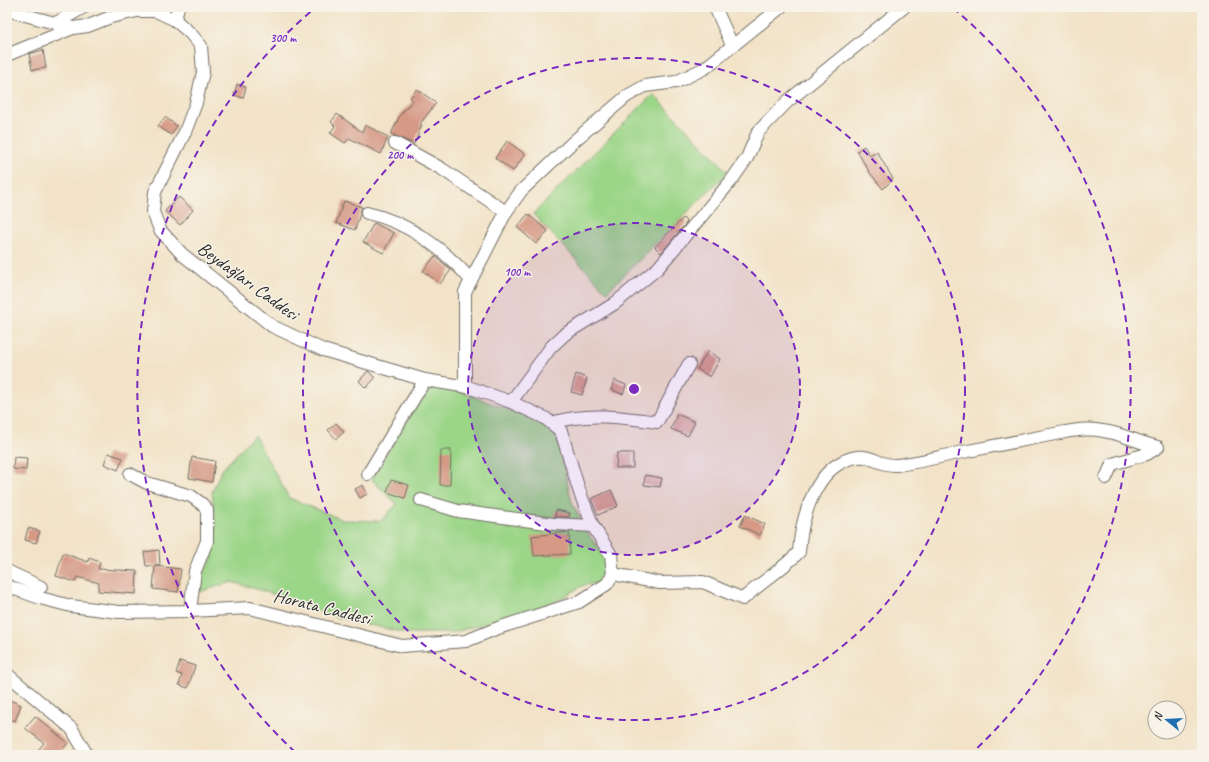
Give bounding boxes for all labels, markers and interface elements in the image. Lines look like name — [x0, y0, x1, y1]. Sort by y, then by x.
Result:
text: 300 m — [270, 30, 297, 46]
text: 200 m — [387, 147, 414, 163]
street label: Beydağları Caddesi — [193, 236, 305, 327]
text: 100 m — [504, 264, 531, 280]
centre of rings — [627, 382, 641, 396]
street label: Horata Caddesi — [271, 583, 375, 631]
north arrow — [1147, 700, 1187, 740]
text: N — [1150, 709, 1166, 722]

